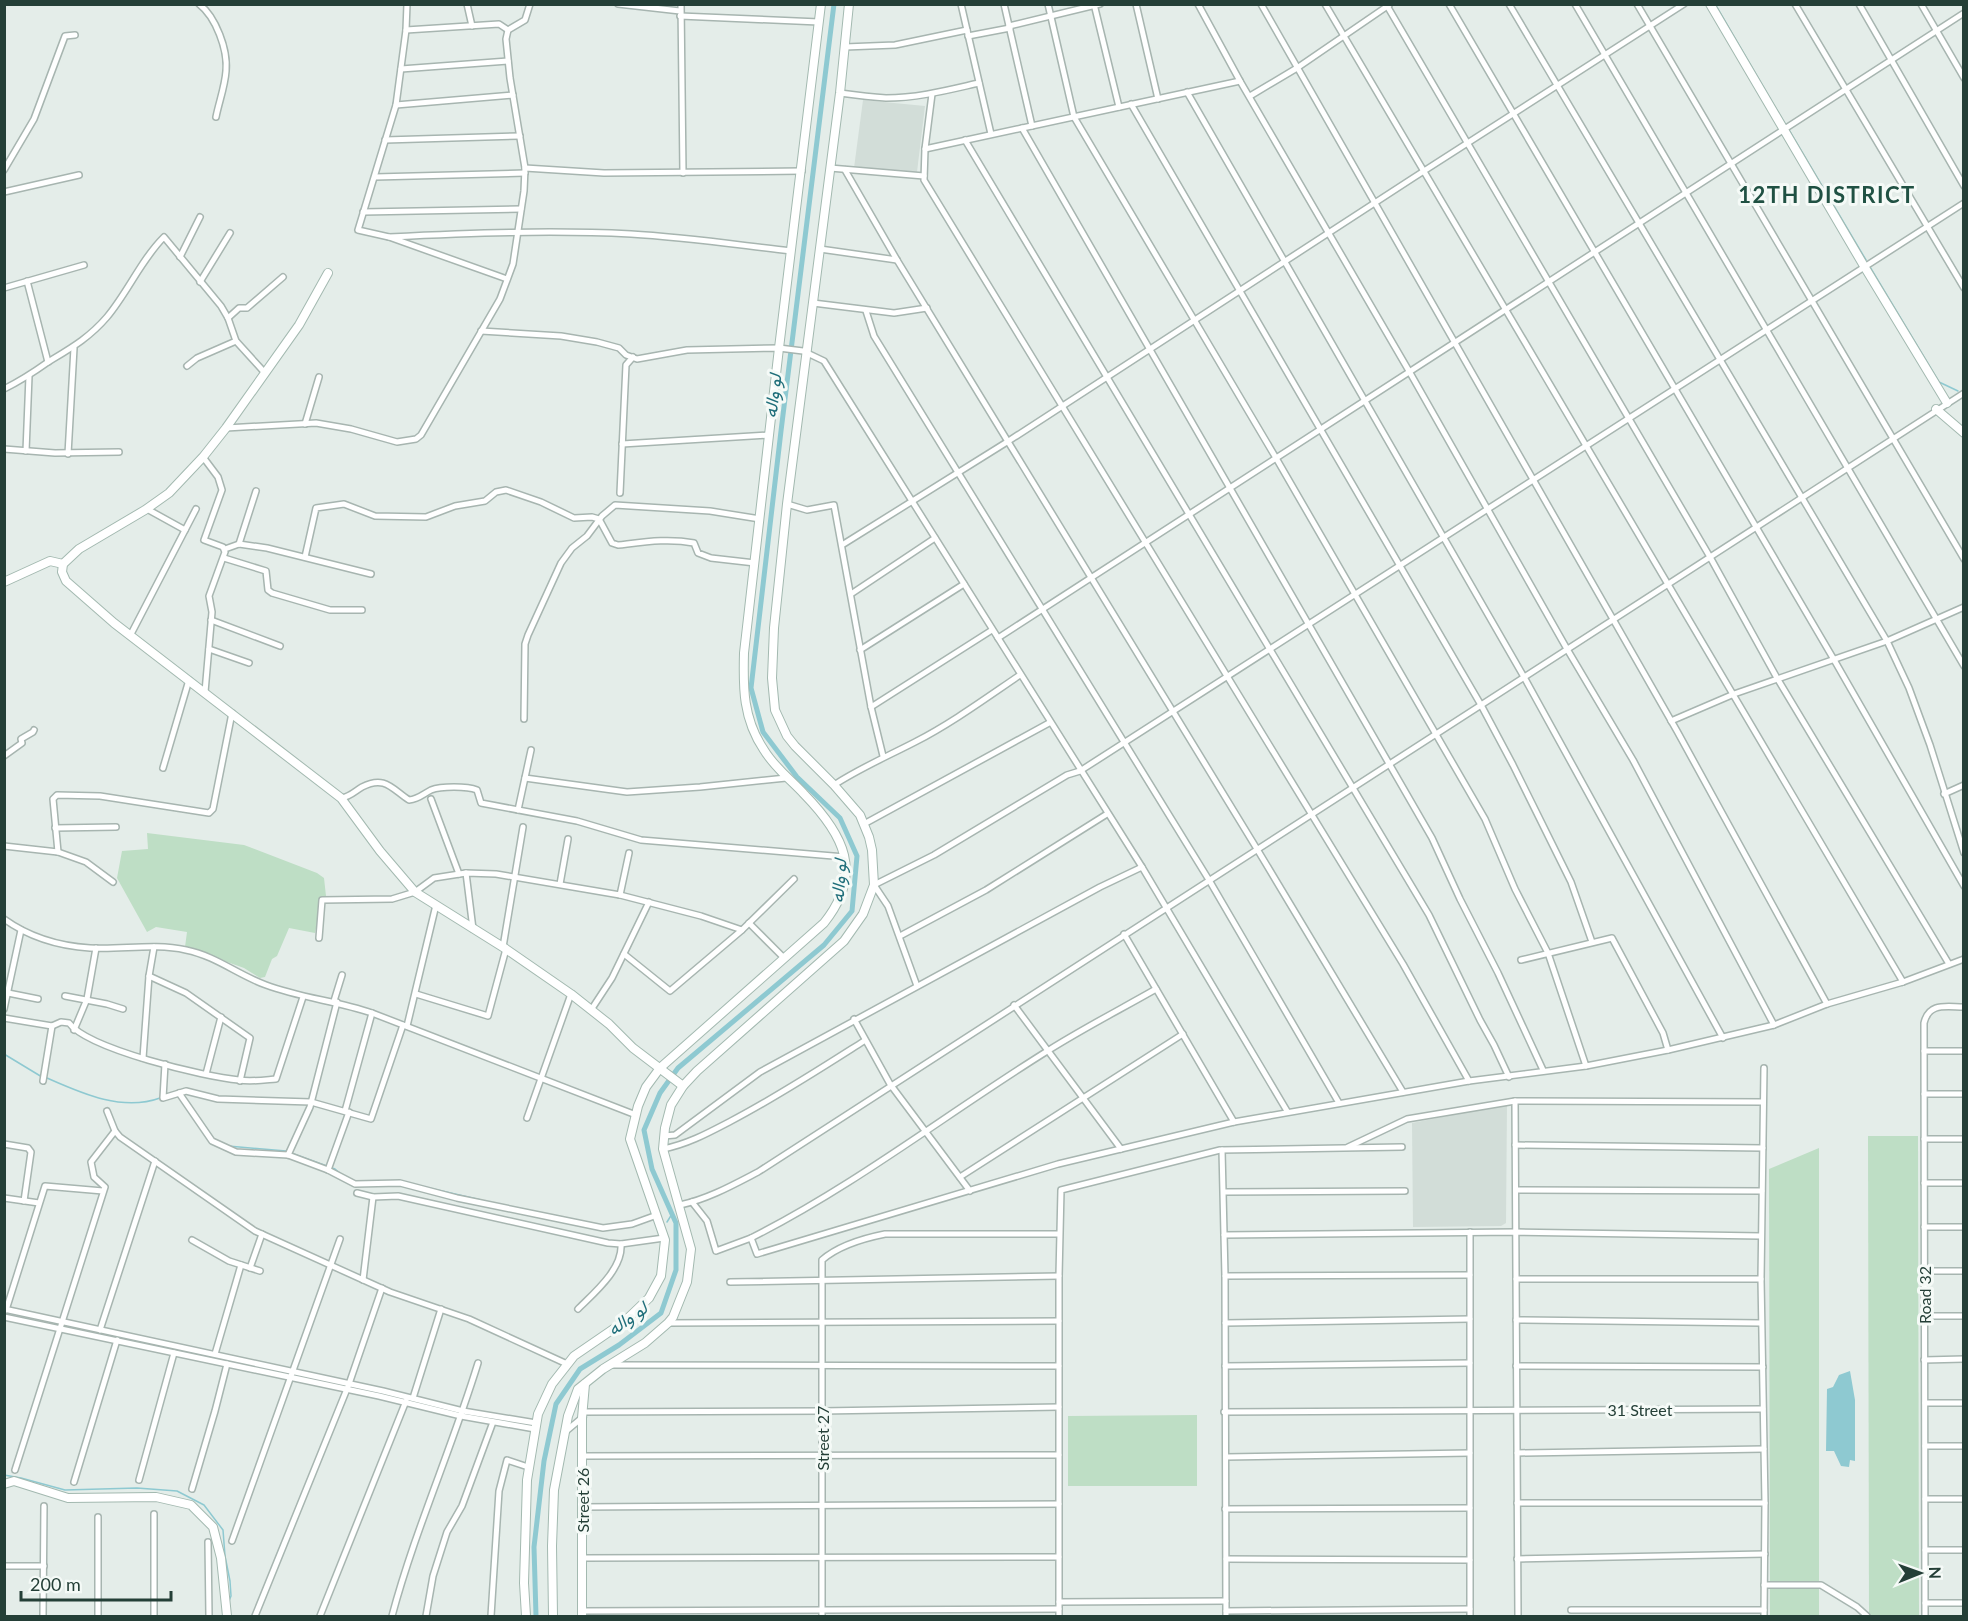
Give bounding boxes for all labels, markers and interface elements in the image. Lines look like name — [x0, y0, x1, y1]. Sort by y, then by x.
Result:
district label: 12TH DISTRICT — [1738, 181, 1916, 208]
water label: لو واله — [758, 371, 787, 419]
water label: لو واله — [825, 856, 852, 904]
street label: Road 32 — [1915, 1266, 1934, 1324]
water label: لو واله — [603, 1295, 653, 1340]
street label: 31 Street — [1608, 1400, 1673, 1419]
street label: Street 27 — [813, 1406, 832, 1470]
street label: Street 26 — [573, 1468, 592, 1532]
north arrow — [1890, 1543, 1950, 1603]
scale bar — [21, 1564, 171, 1602]
text: N — [1926, 1566, 1945, 1579]
text: 200 m — [30, 1573, 81, 1595]

